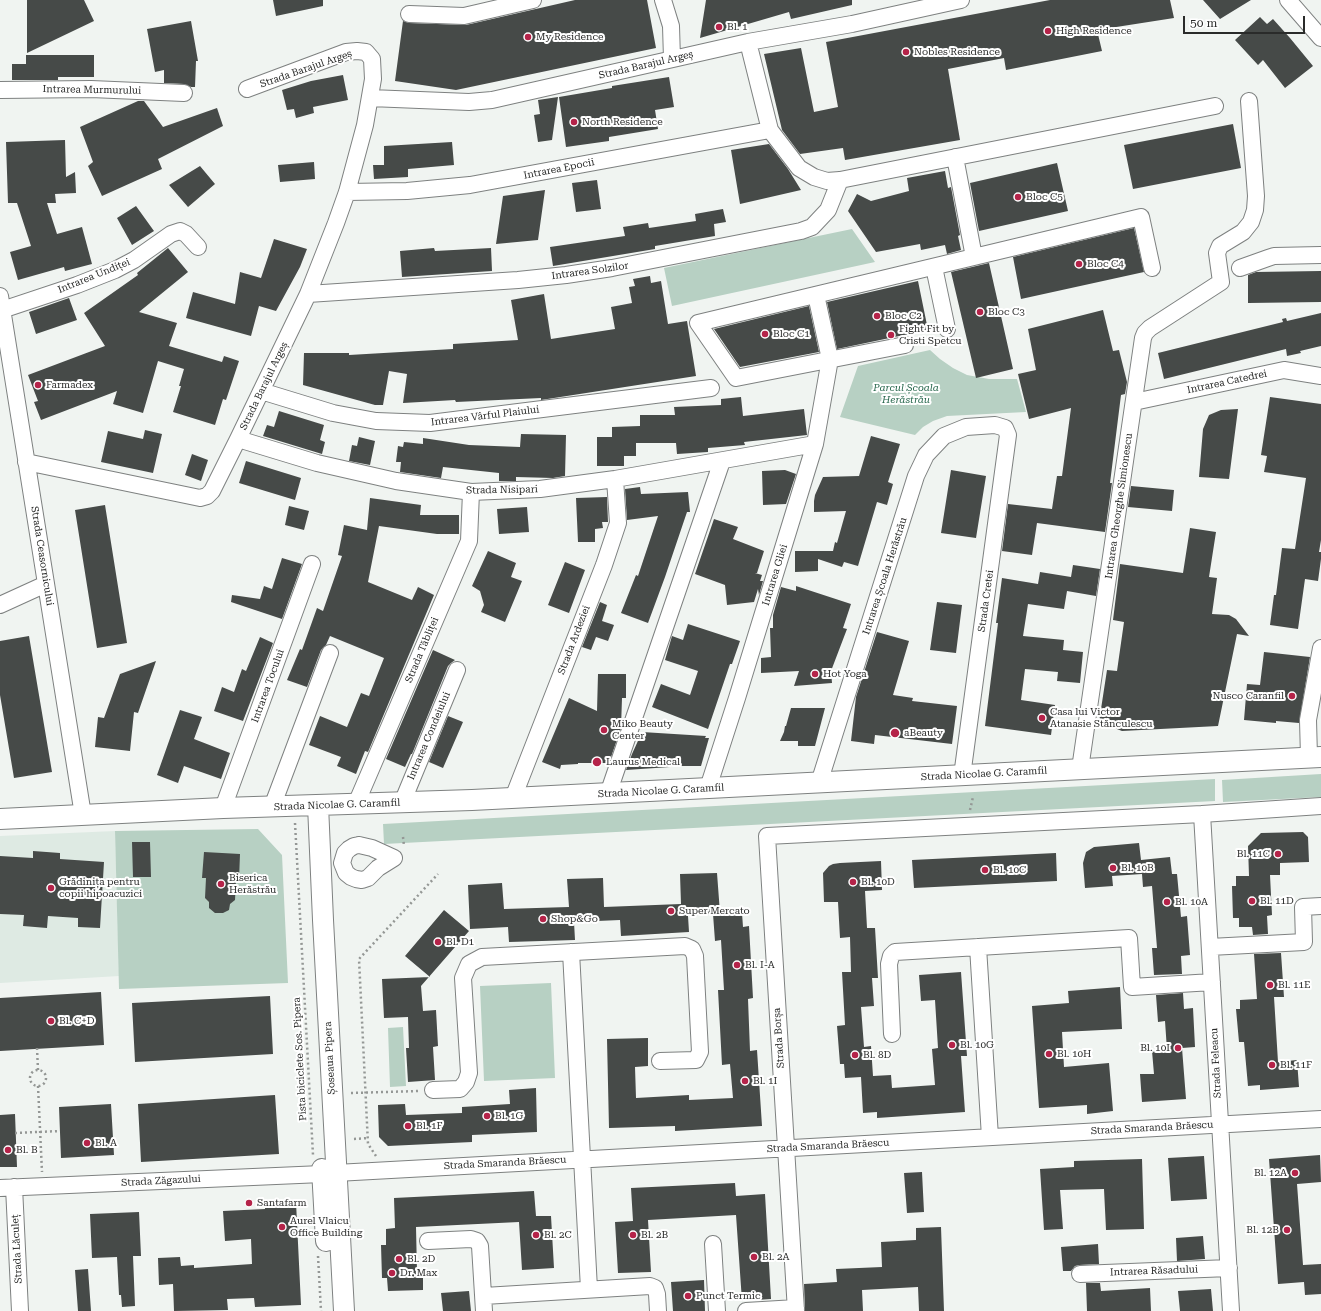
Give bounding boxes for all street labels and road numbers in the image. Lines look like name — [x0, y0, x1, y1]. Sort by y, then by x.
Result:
street label: Strada Barajul Argeș — [258, 48, 354, 90]
street label: Strada Barajul Argeș — [598, 48, 694, 82]
street label: Intrarea Murmurului — [43, 83, 141, 97]
street label: Intrarea Epocii — [523, 156, 595, 182]
street label: Intrarea Undiței — [56, 256, 132, 296]
street label: Intrarea Solzilor — [551, 260, 629, 282]
street label: Strada Barajul Argeș — [237, 340, 291, 432]
street label: Intrarea Catedrei — [1186, 368, 1268, 396]
street label: Intrarea Vârful Plaiului — [430, 403, 540, 429]
street label: Intrarea Gheorghe Simionescu — [1103, 432, 1135, 580]
street label: Strada Nisipari — [466, 483, 538, 497]
street label: Strada Ceasornicului — [28, 505, 56, 607]
street label: Intrarea Școala Herăstrău — [860, 516, 910, 636]
street label: Intrarea Gliei — [760, 543, 790, 607]
street label: Strada Cretei — [976, 569, 996, 633]
street label: Strada Ardeziei — [555, 604, 593, 676]
street label: Strada Tăbliței — [403, 615, 441, 685]
street label: Intrarea Tocului — [249, 648, 287, 724]
street label: Intrarea Condeiului — [405, 690, 453, 782]
street label: Strada Nicolae G. Caramfil — [921, 765, 1047, 783]
street label: Strada Nicolae G. Caramfil — [598, 782, 724, 800]
street label: Strada Nicolae G. Caramfil — [274, 797, 400, 813]
street label: Pista biciclete Sos. Pipera — [291, 997, 309, 1121]
street label: Strada Borșa — [771, 1007, 787, 1069]
street label: Șoseaua Pipera — [322, 1021, 338, 1095]
street label: Strada Feleacu — [1208, 1028, 1224, 1098]
street label: Strada Smaranda Brăescu — [1090, 1119, 1214, 1137]
street label: Strada Smaranda Brăescu — [766, 1137, 890, 1155]
street label: Strada Smaranda Brăescu — [443, 1154, 567, 1172]
street label: Strada Zăgazului — [121, 1173, 201, 1189]
street label: Strada Lăculeț — [9, 1214, 25, 1284]
street label: Intrarea Răsadului — [1110, 1263, 1198, 1279]

